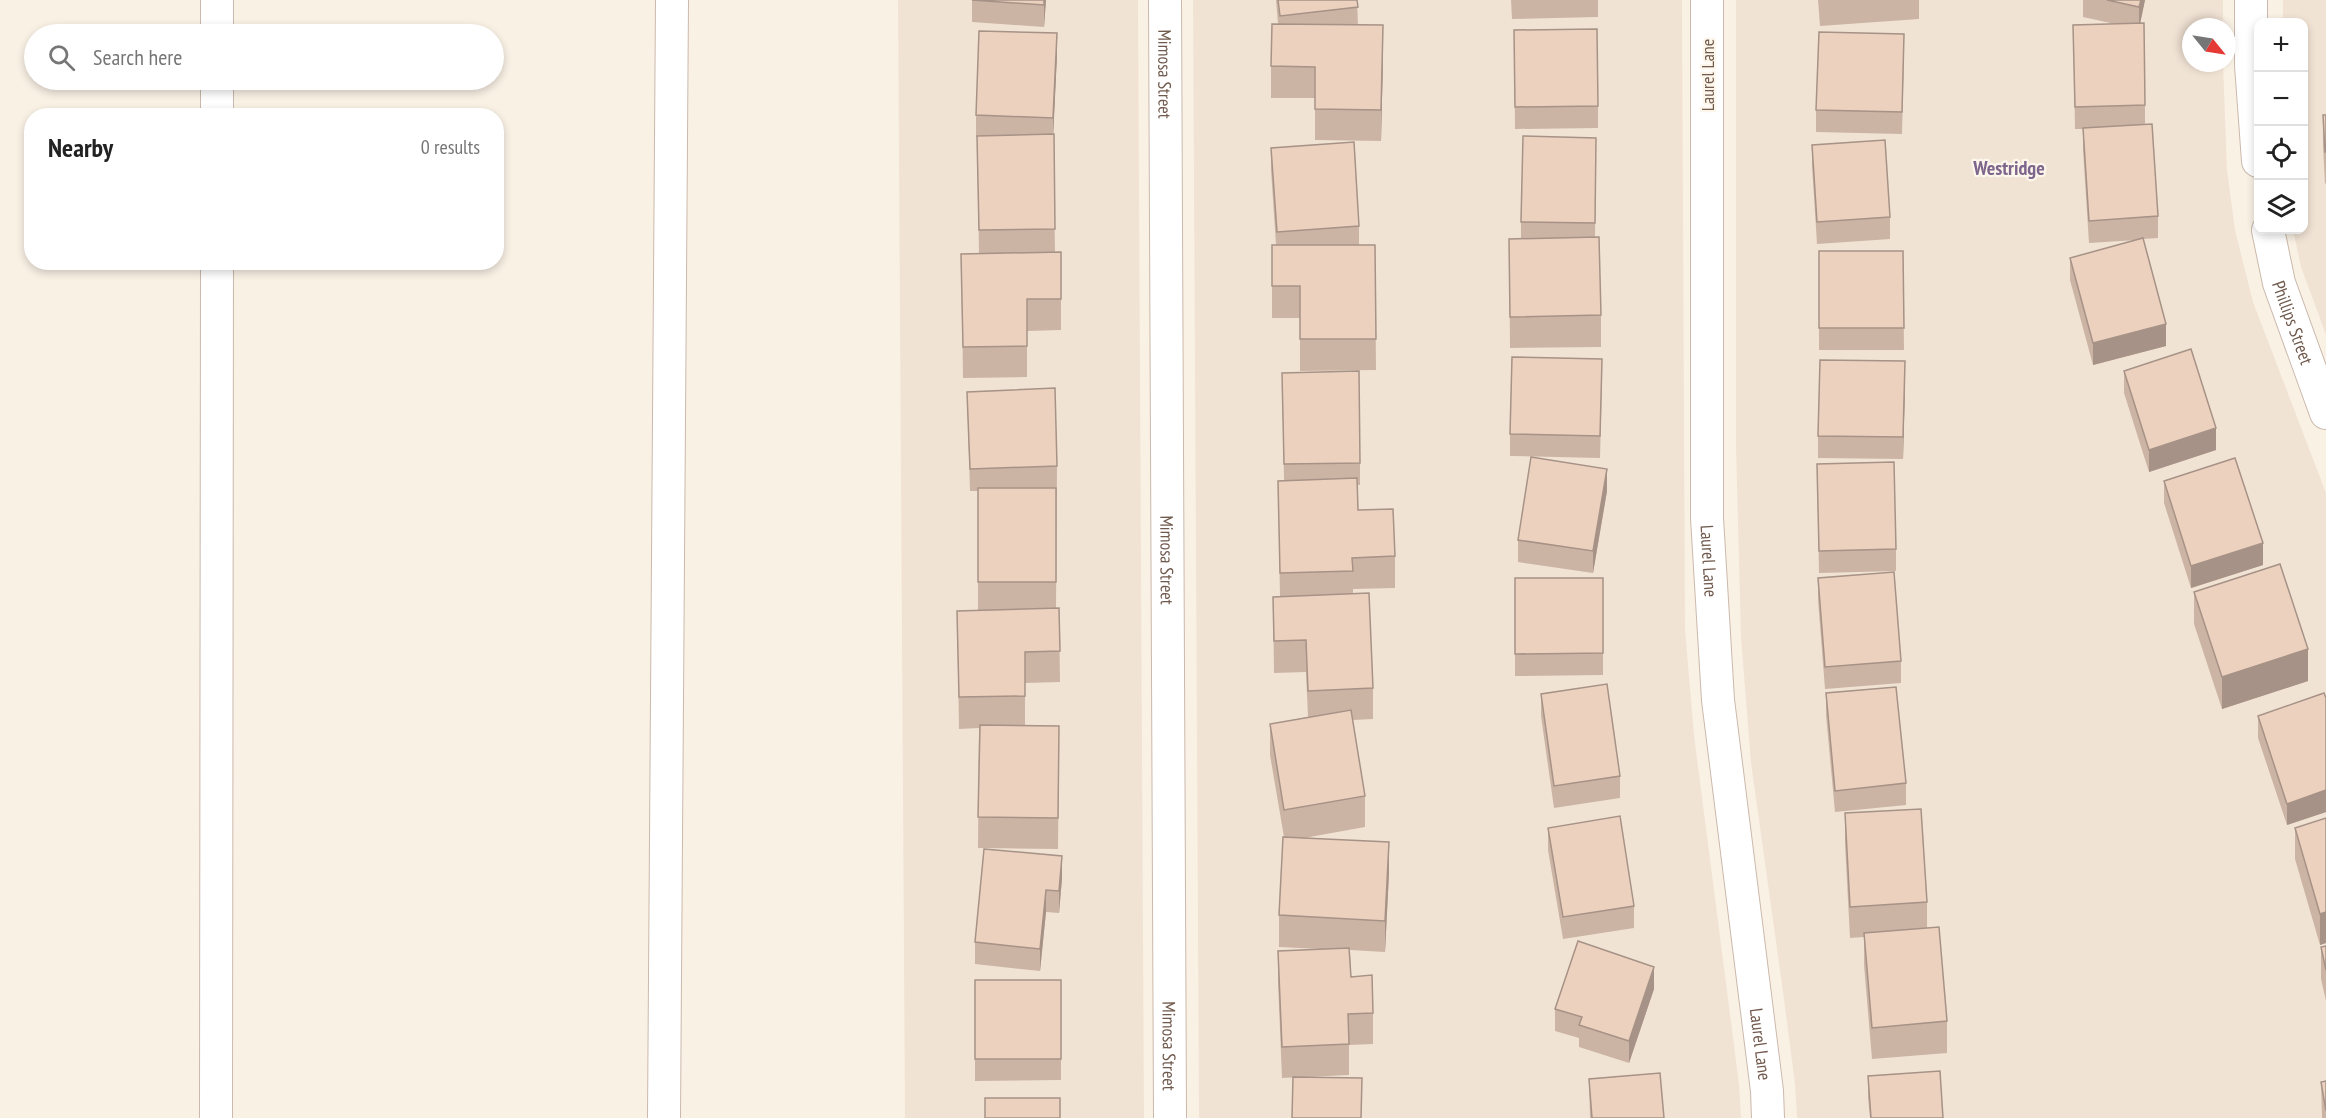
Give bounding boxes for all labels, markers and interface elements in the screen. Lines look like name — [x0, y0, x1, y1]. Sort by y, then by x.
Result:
north arrow — [2182, 18, 2236, 72]
map controls — [2254, 18, 2308, 234]
button: + — [2254, 18, 2308, 72]
search box — [24, 24, 504, 90]
street label: Mimosa Street — [1154, 29, 1177, 119]
street label: Laurel Lane — [1696, 39, 1719, 111]
icon: search — [45, 41, 78, 74]
text: Search here — [93, 43, 182, 71]
button: − — [2254, 72, 2308, 126]
button: locate — [2254, 126, 2308, 180]
text: Nearby — [48, 131, 113, 164]
text: 0 results — [421, 134, 480, 160]
district label: Westridge — [1972, 155, 2045, 181]
button: layers — [2254, 180, 2308, 234]
street label: Phillips Street — [2268, 277, 2319, 367]
street label: Mimosa Street — [1156, 515, 1179, 605]
street label: Laurel Lane — [1696, 524, 1723, 598]
street label: Mimosa Street — [1158, 1001, 1181, 1091]
street label: Laurel Lane — [1745, 1007, 1777, 1081]

